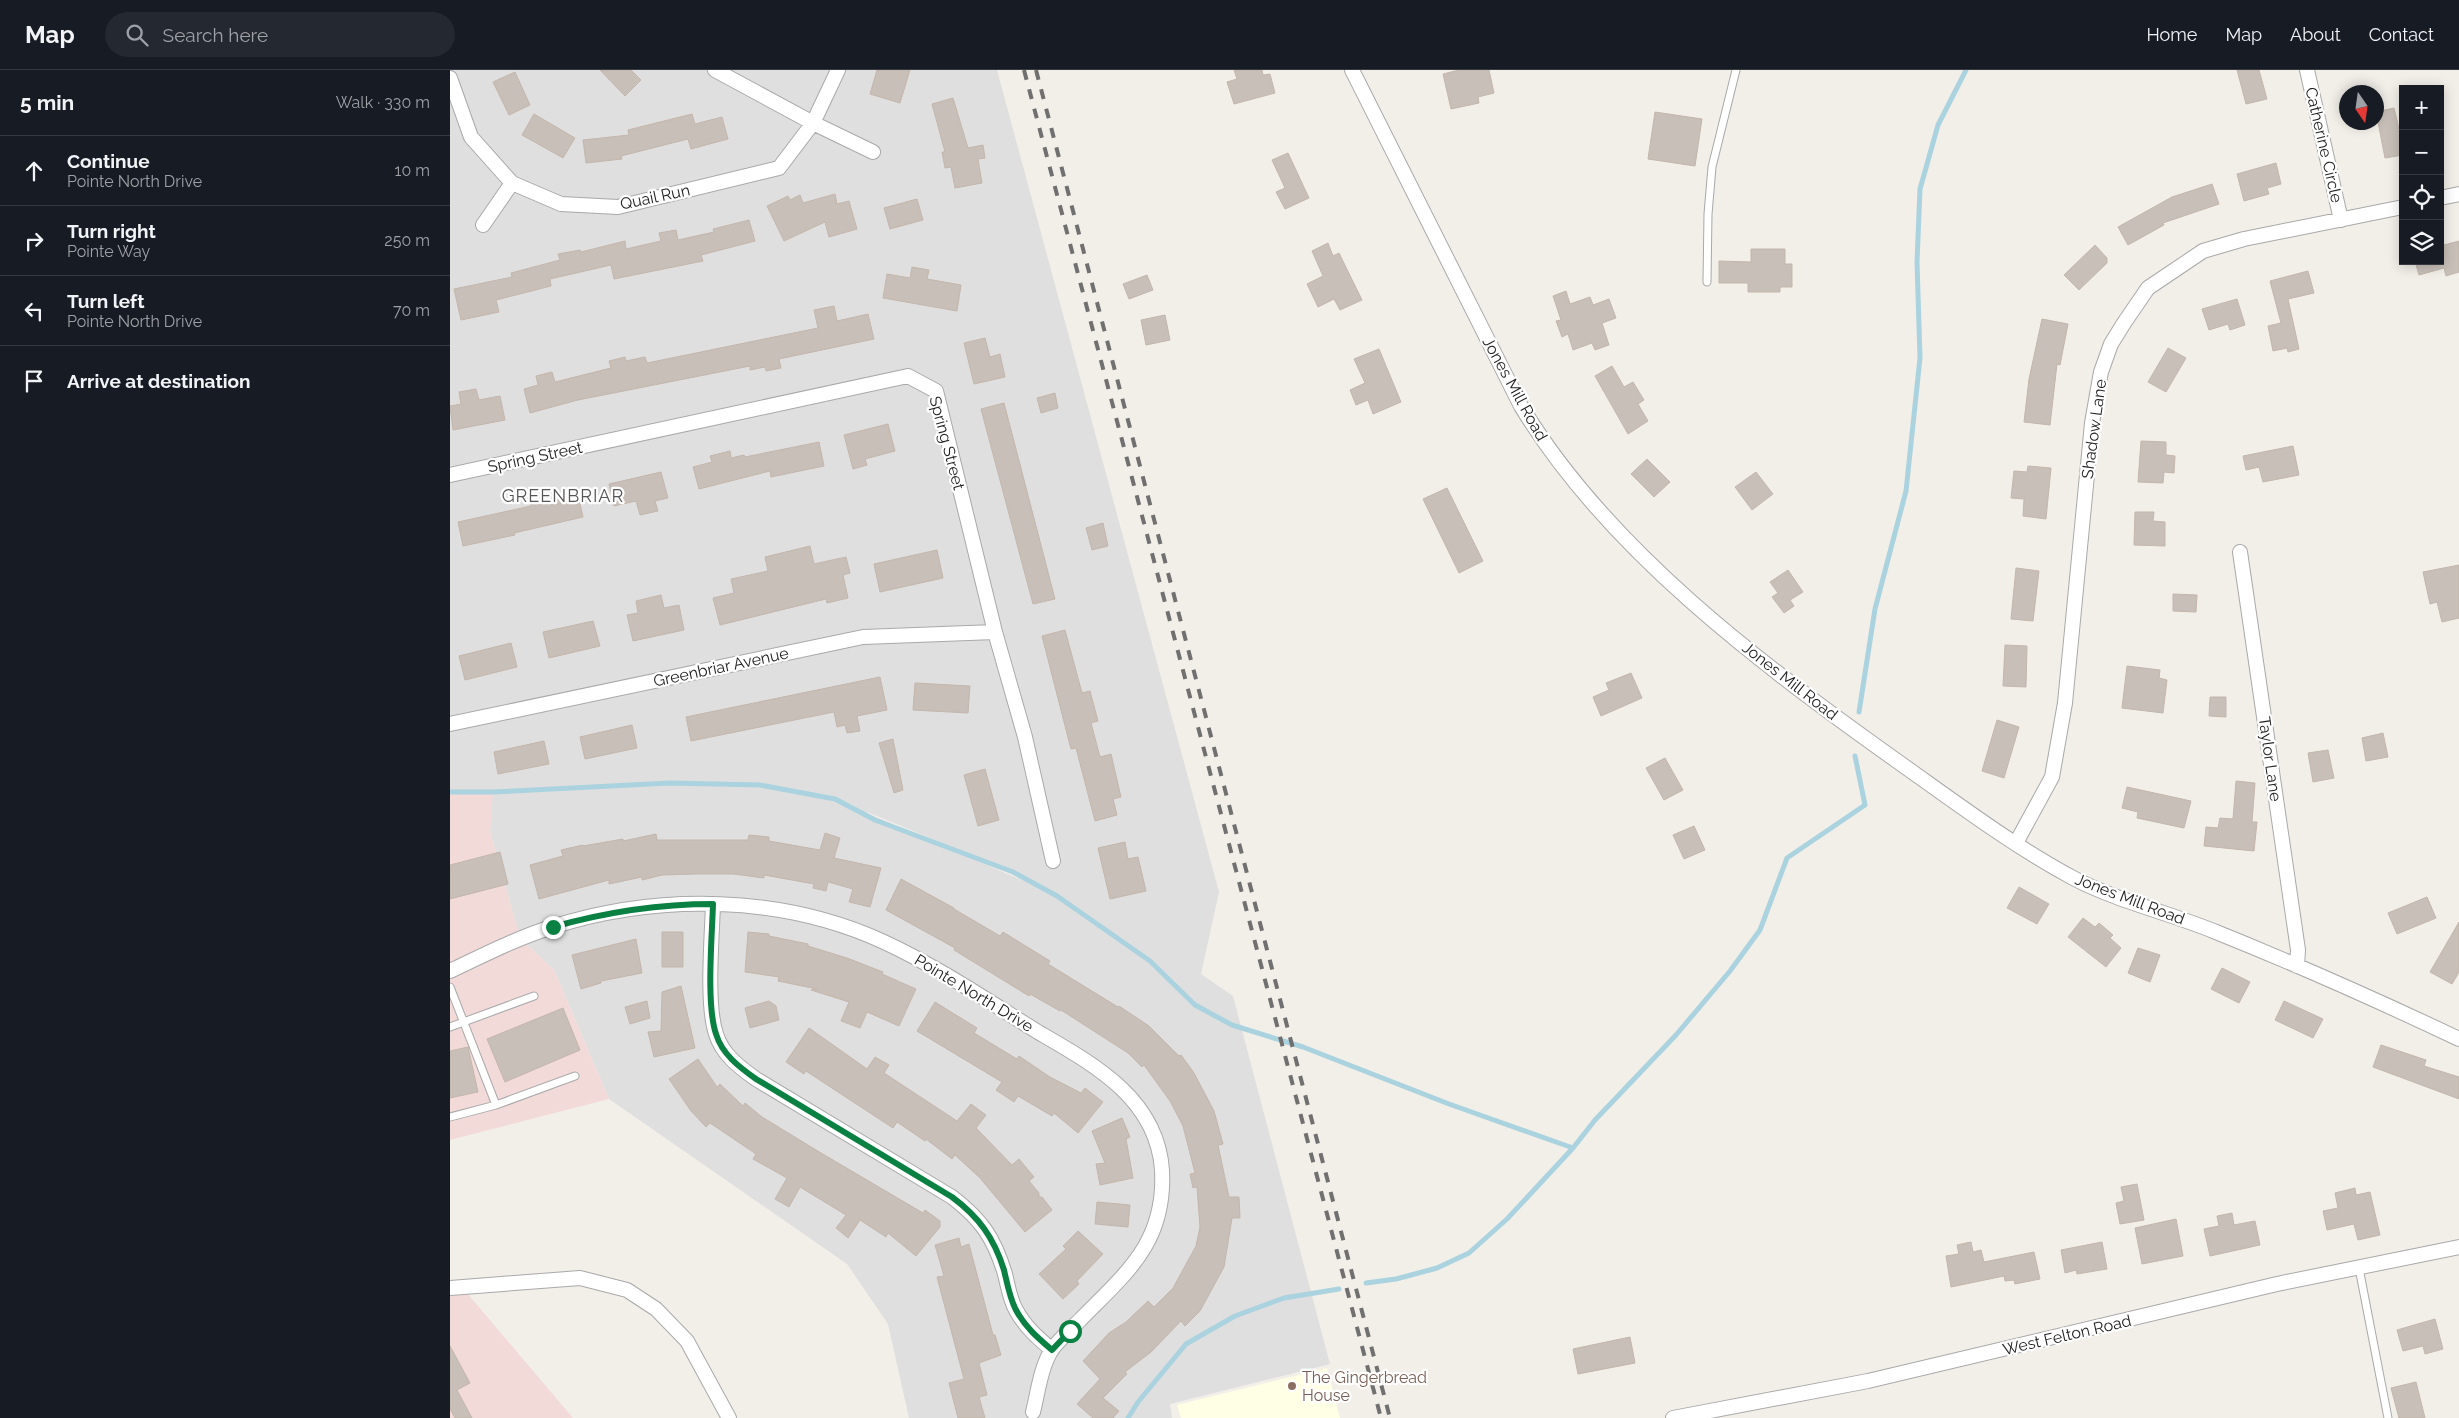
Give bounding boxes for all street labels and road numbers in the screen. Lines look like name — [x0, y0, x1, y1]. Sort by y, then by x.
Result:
street label: Catherine Circle — [2301, 85, 2347, 205]
street label: Quail Run — [618, 180, 692, 214]
street label: Jones Mill Road — [1479, 334, 1551, 444]
street label: Shadow Lane — [2078, 378, 2110, 480]
street label: Spring Street — [925, 394, 969, 493]
street label: Spring Street — [486, 438, 585, 476]
street label: Jones Mill Road — [1739, 638, 1842, 724]
street label: Greenbriar Avenue — [652, 643, 790, 691]
street label: Taylor Lane — [2255, 715, 2285, 803]
street label: Jones Mill Road — [2073, 869, 2187, 929]
street label: Pointe North Drive — [911, 950, 1037, 1036]
street label: West Felton Road — [2001, 1311, 2133, 1359]

